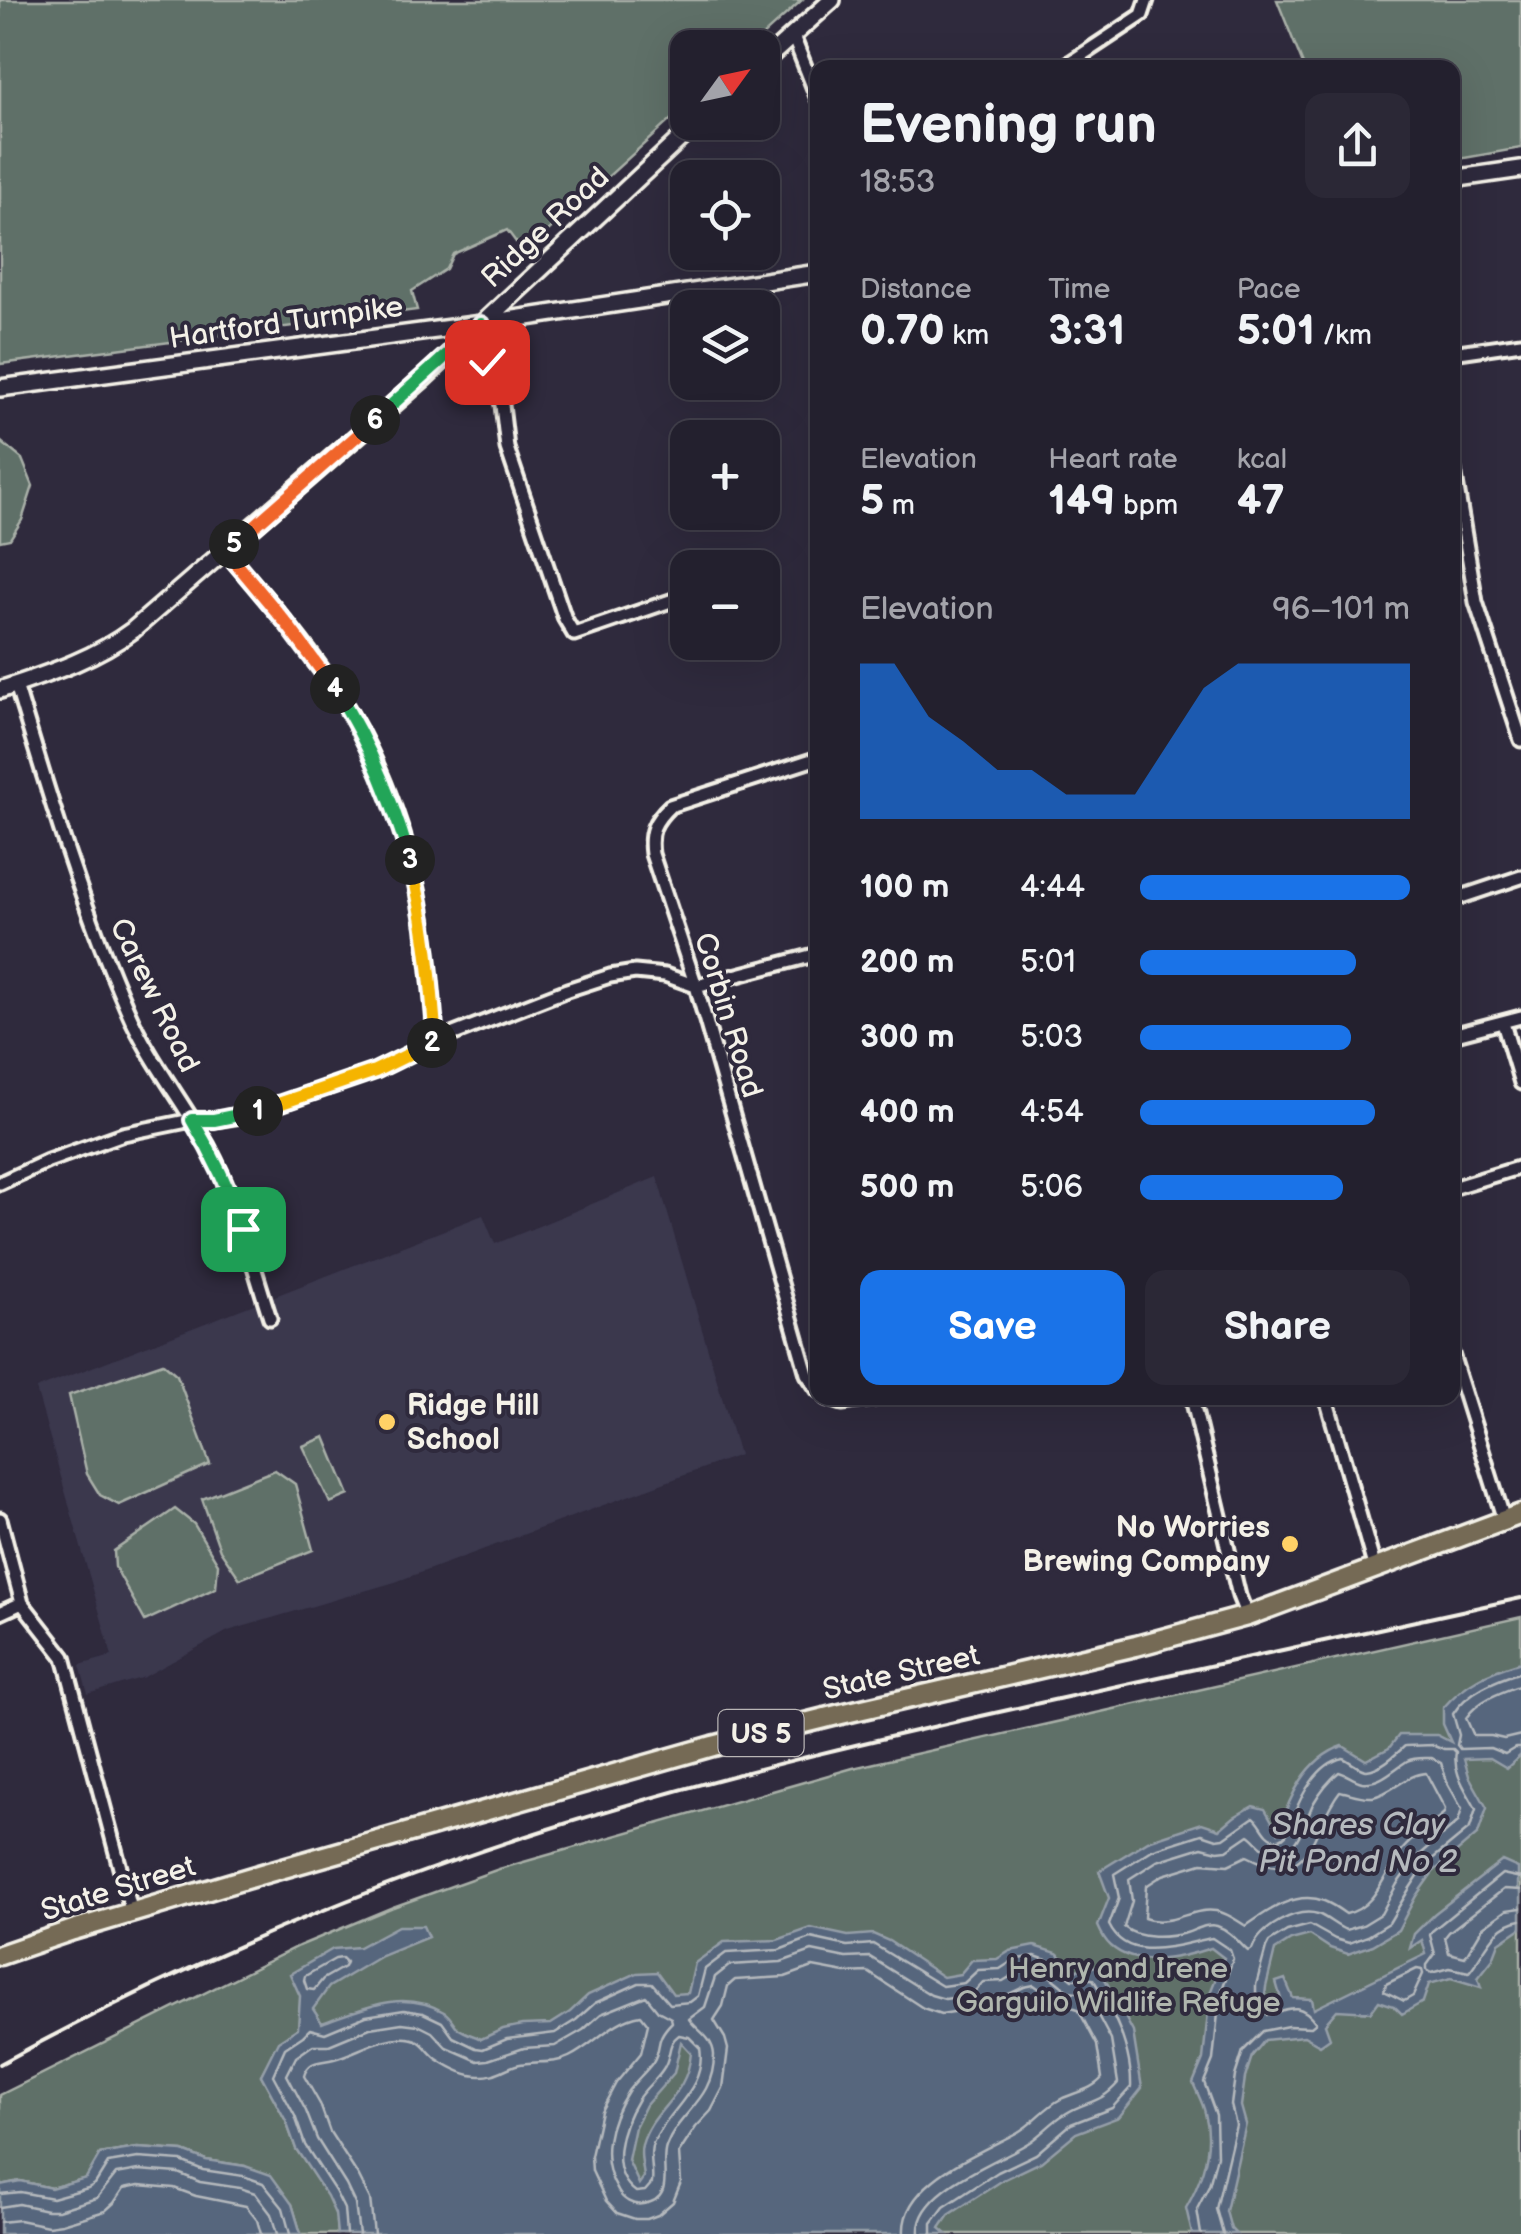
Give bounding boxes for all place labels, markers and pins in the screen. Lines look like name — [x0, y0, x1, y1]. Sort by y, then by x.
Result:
pin — [445, 320, 530, 405]
pin: 6 — [350, 395, 400, 445]
pin: 5 — [209, 519, 259, 569]
pin: 4 — [310, 664, 360, 714]
pin: 3 — [385, 835, 435, 885]
pin: 2 — [407, 1018, 457, 1068]
pin: 1 — [233, 1086, 283, 1136]
pin — [201, 1187, 286, 1272]
place label: Ridge Hill School — [407, 1388, 539, 1458]
marker: Ridge Hill School — [376, 1411, 398, 1433]
place label: No Worries Brewing Company — [1023, 1510, 1270, 1580]
marker: No Worries Brewing Company — [1279, 1533, 1301, 1555]

